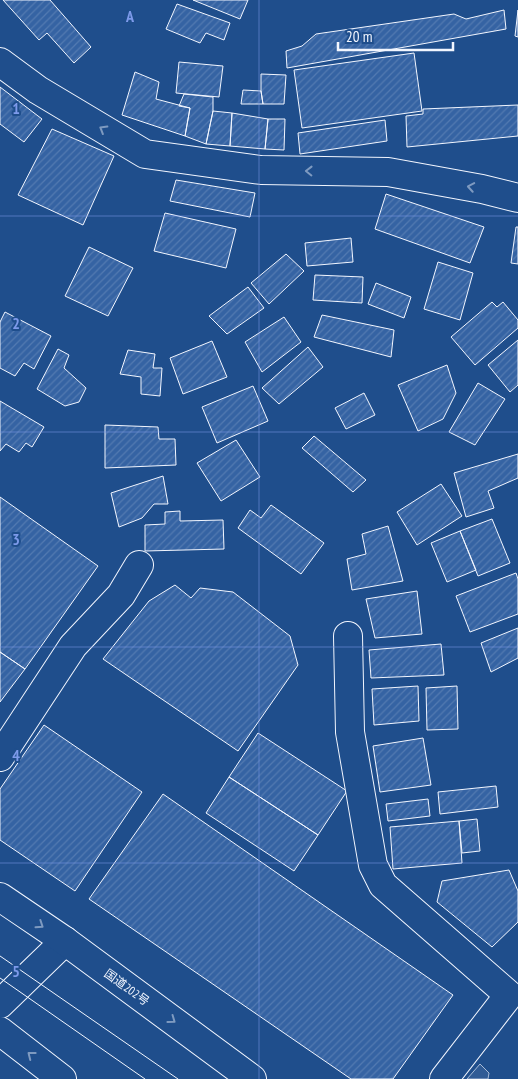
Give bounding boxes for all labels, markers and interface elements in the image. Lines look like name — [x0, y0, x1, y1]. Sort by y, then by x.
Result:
text: A — [125, 6, 135, 26]
scale bar — [338, 20, 453, 52]
text: 20 m — [346, 27, 372, 46]
text: 1 — [12, 98, 20, 118]
one-way arrow — [100, 125, 109, 135]
one-way arrow — [305, 166, 313, 176]
one-way arrow — [466, 182, 475, 192]
text: 2 — [12, 313, 20, 333]
text: 3 — [12, 529, 20, 549]
text: 4 — [12, 745, 20, 765]
one-way arrow — [35, 918, 44, 928]
text: 5 — [12, 961, 20, 981]
street label: 国道202号 — [101, 966, 153, 1008]
one-way arrow — [166, 1014, 176, 1023]
one-way arrow — [27, 1052, 37, 1061]

